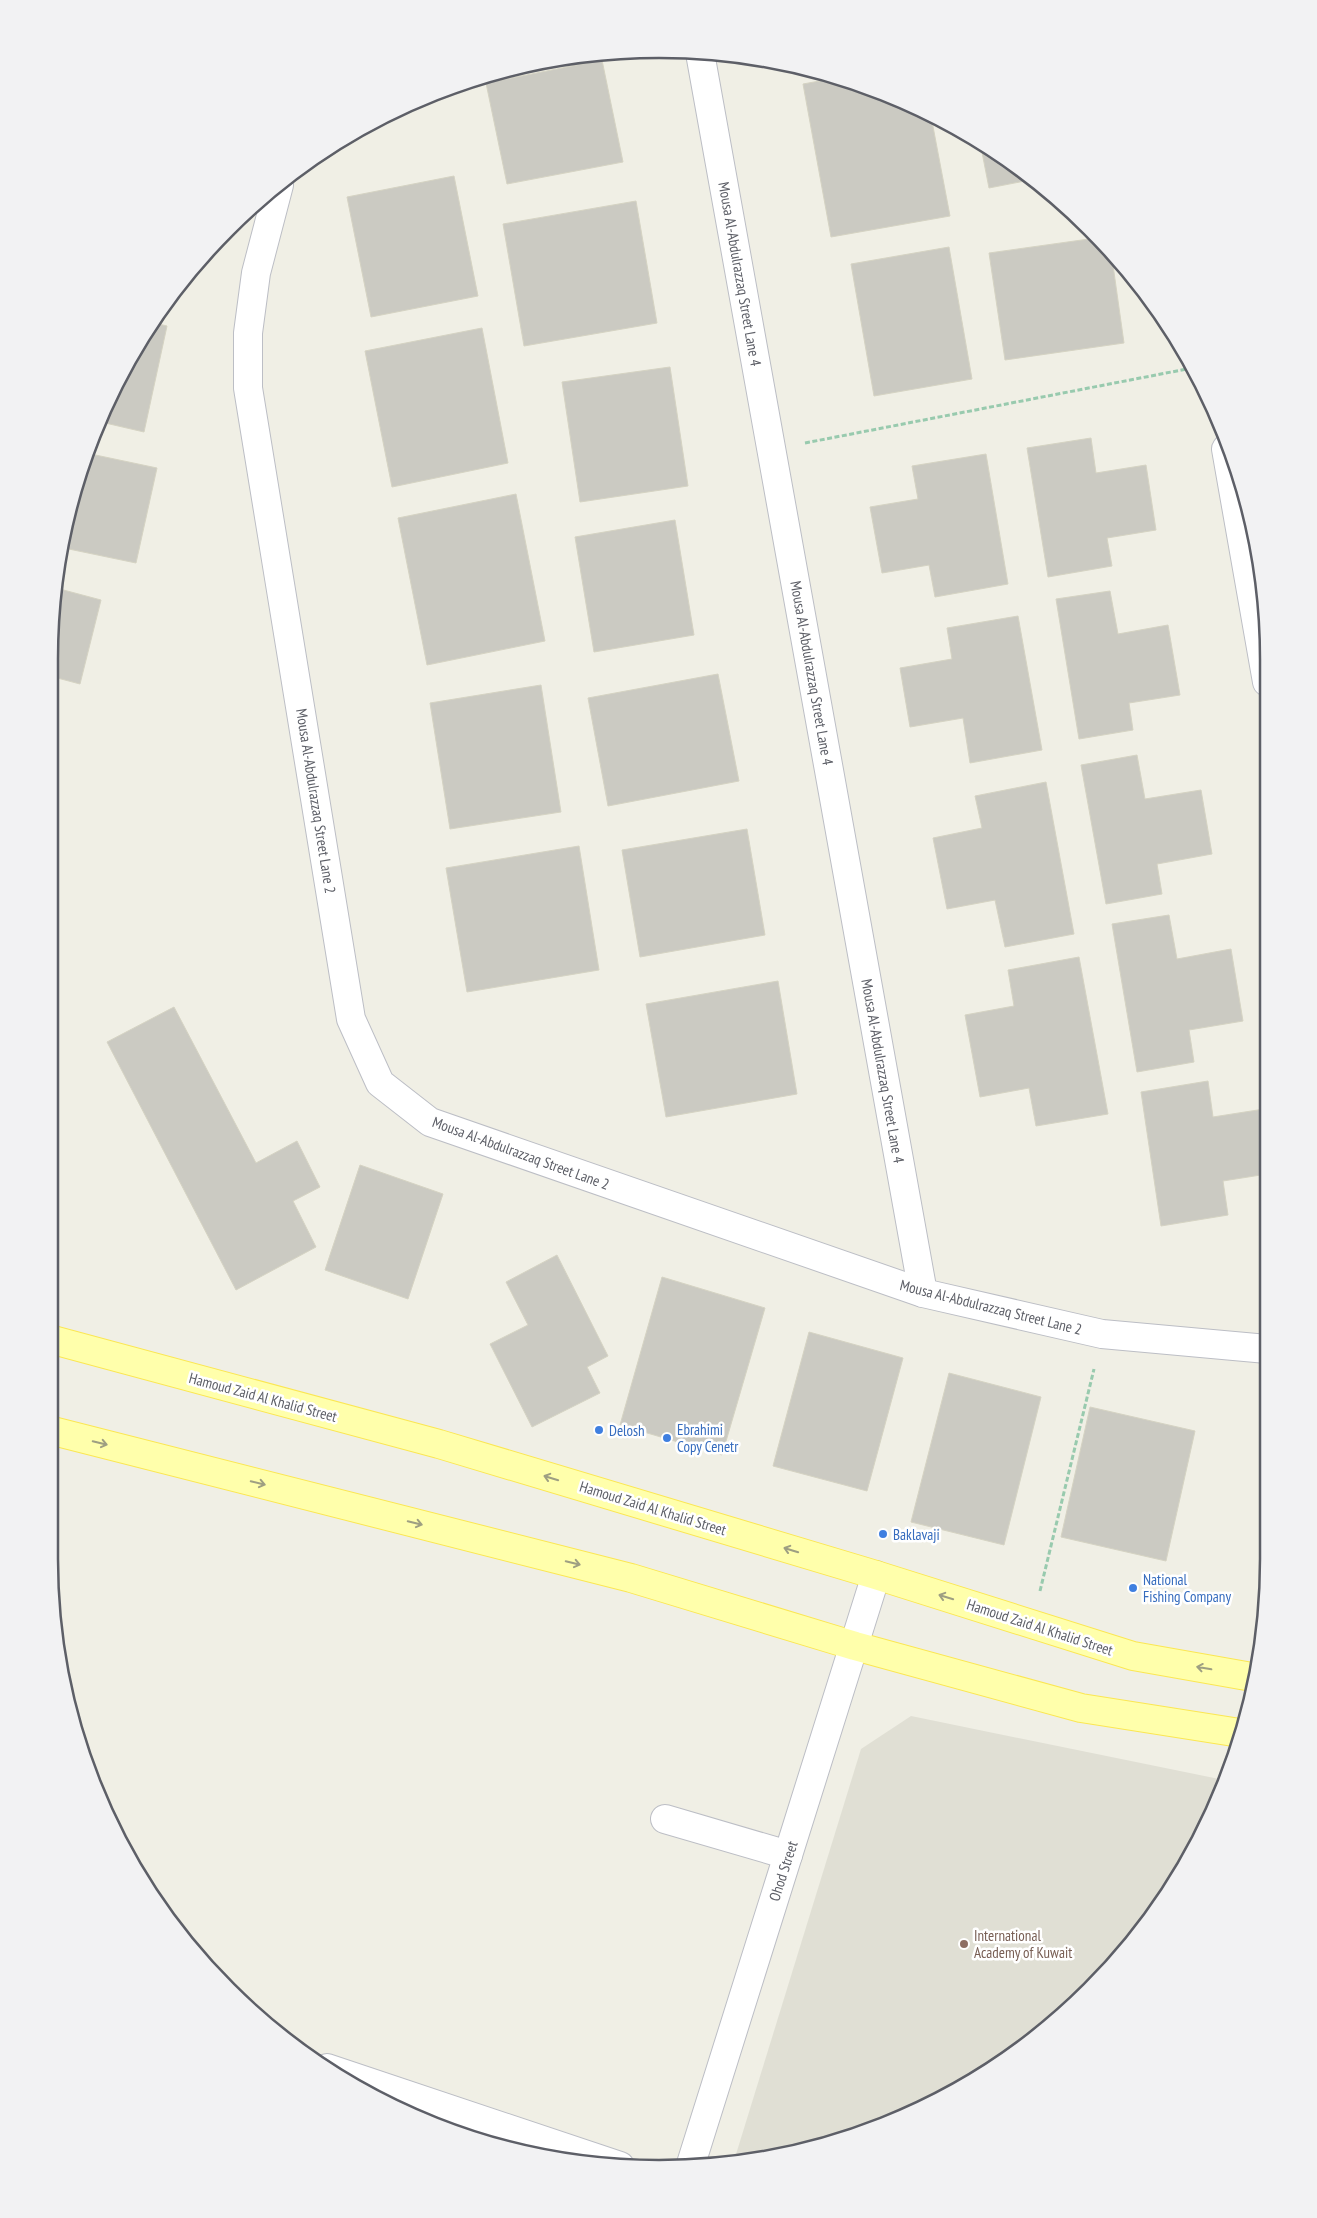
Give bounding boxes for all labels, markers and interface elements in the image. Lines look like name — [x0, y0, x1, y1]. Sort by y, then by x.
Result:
street label: Mousa Al-Abdulrazzaq Street Lane 4 — [714, 180, 766, 368]
street label: Mousa Al-Abdulrazzaq Street Lane 4 — [786, 579, 838, 767]
street label: Mousa Al-Abdulrazzaq Street Lane 2 — [292, 707, 340, 895]
street label: Mousa Al-Abdulrazzaq Street Lane 4 — [857, 977, 909, 1165]
street label: Mousa Al-Abdulrazzaq Street Lane 2 — [430, 1112, 612, 1194]
street label: Mousa Al-Abdulrazzaq Street Lane 2 — [898, 1275, 1084, 1339]
street label: Hamoud Zaid Al Khalid Street — [187, 1368, 339, 1426]
place label: Ebrahimi Copy Cenetr — [677, 1420, 739, 1456]
place label: Delosh — [609, 1421, 645, 1440]
marker: Delosh — [593, 1424, 605, 1436]
marker: Ebrahimi Copy Cenetr — [661, 1432, 673, 1444]
one-way arrow — [92, 1439, 108, 1448]
one-way arrow — [544, 1472, 560, 1482]
street label: Hamoud Zaid Al Khalid Street — [577, 1477, 729, 1539]
one-way arrow — [249, 1479, 265, 1488]
one-way arrow — [407, 1519, 423, 1528]
place label: Baklavaji — [893, 1525, 940, 1544]
marker: Baklavaji — [877, 1528, 889, 1540]
one-way arrow — [783, 1544, 799, 1554]
one-way arrow — [564, 1559, 580, 1568]
place label: National Fishing Company — [1143, 1570, 1231, 1606]
marker: National Fishing Company — [1127, 1582, 1139, 1594]
one-way arrow — [939, 1592, 955, 1602]
street label: Hamoud Zaid Al Khalid Street — [965, 1594, 1115, 1660]
one-way arrow — [1196, 1663, 1212, 1673]
street label: Ohod Street — [764, 1839, 802, 1903]
place label: International Academy of Kuwait — [974, 1926, 1072, 1962]
marker: International Academy of Kuwait — [958, 1938, 970, 1950]

